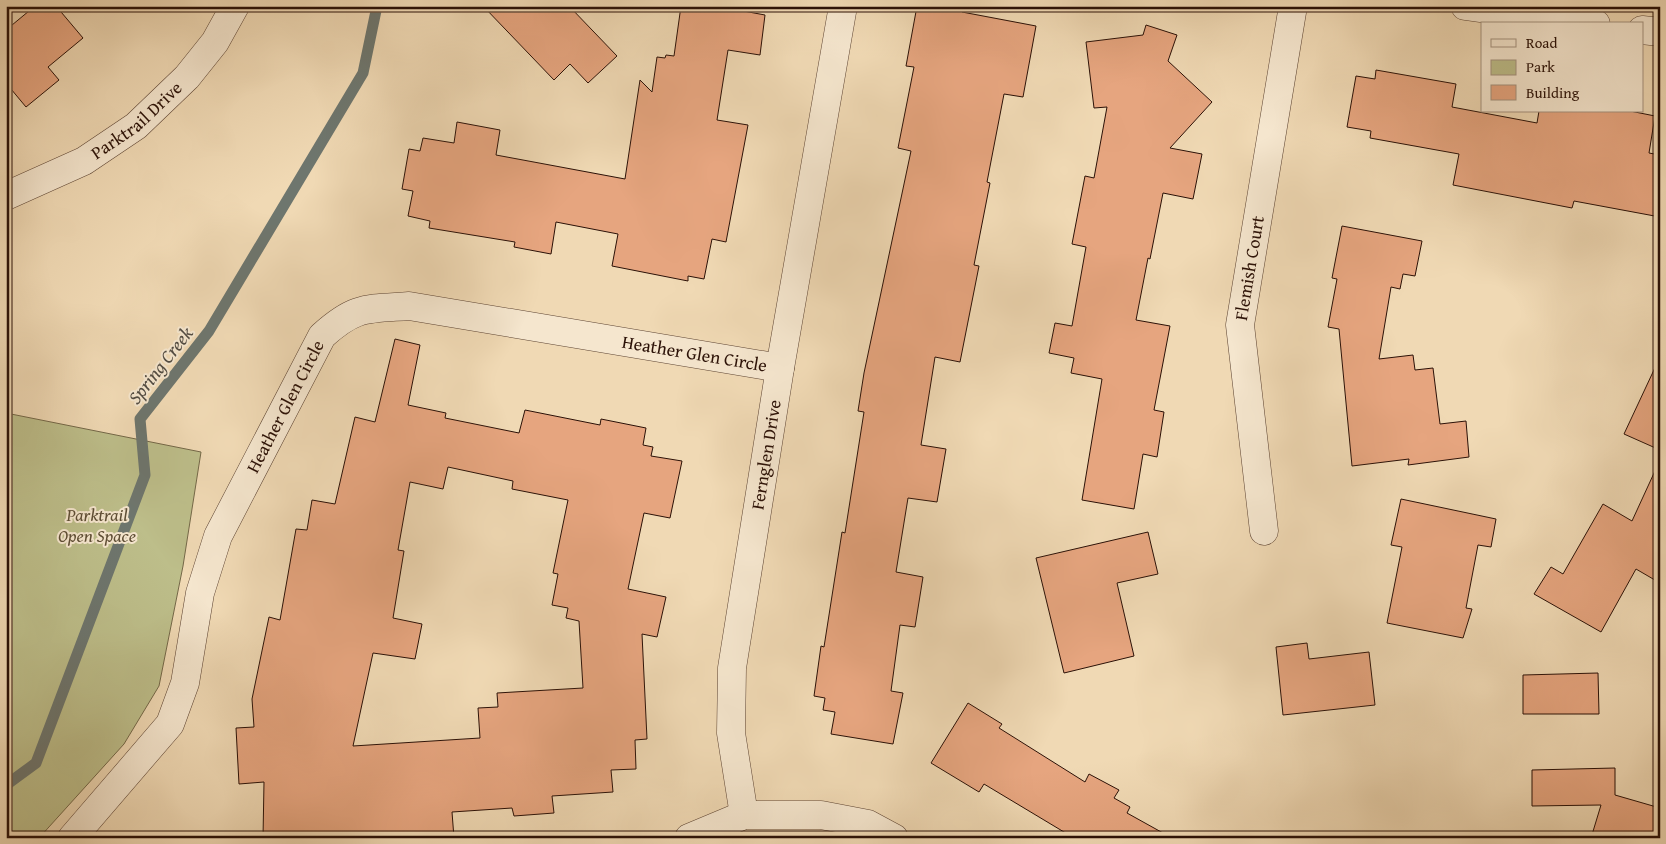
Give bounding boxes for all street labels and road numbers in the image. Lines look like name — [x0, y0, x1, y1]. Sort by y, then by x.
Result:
street label: Parktrail Drive — [85, 75, 188, 166]
street label: Flemish Court — [1227, 213, 1271, 323]
street label: Heather Glen Circle — [620, 328, 769, 379]
street label: Heather Glen Circle — [239, 335, 331, 478]
street label: Fernglen Drive — [744, 398, 788, 512]

